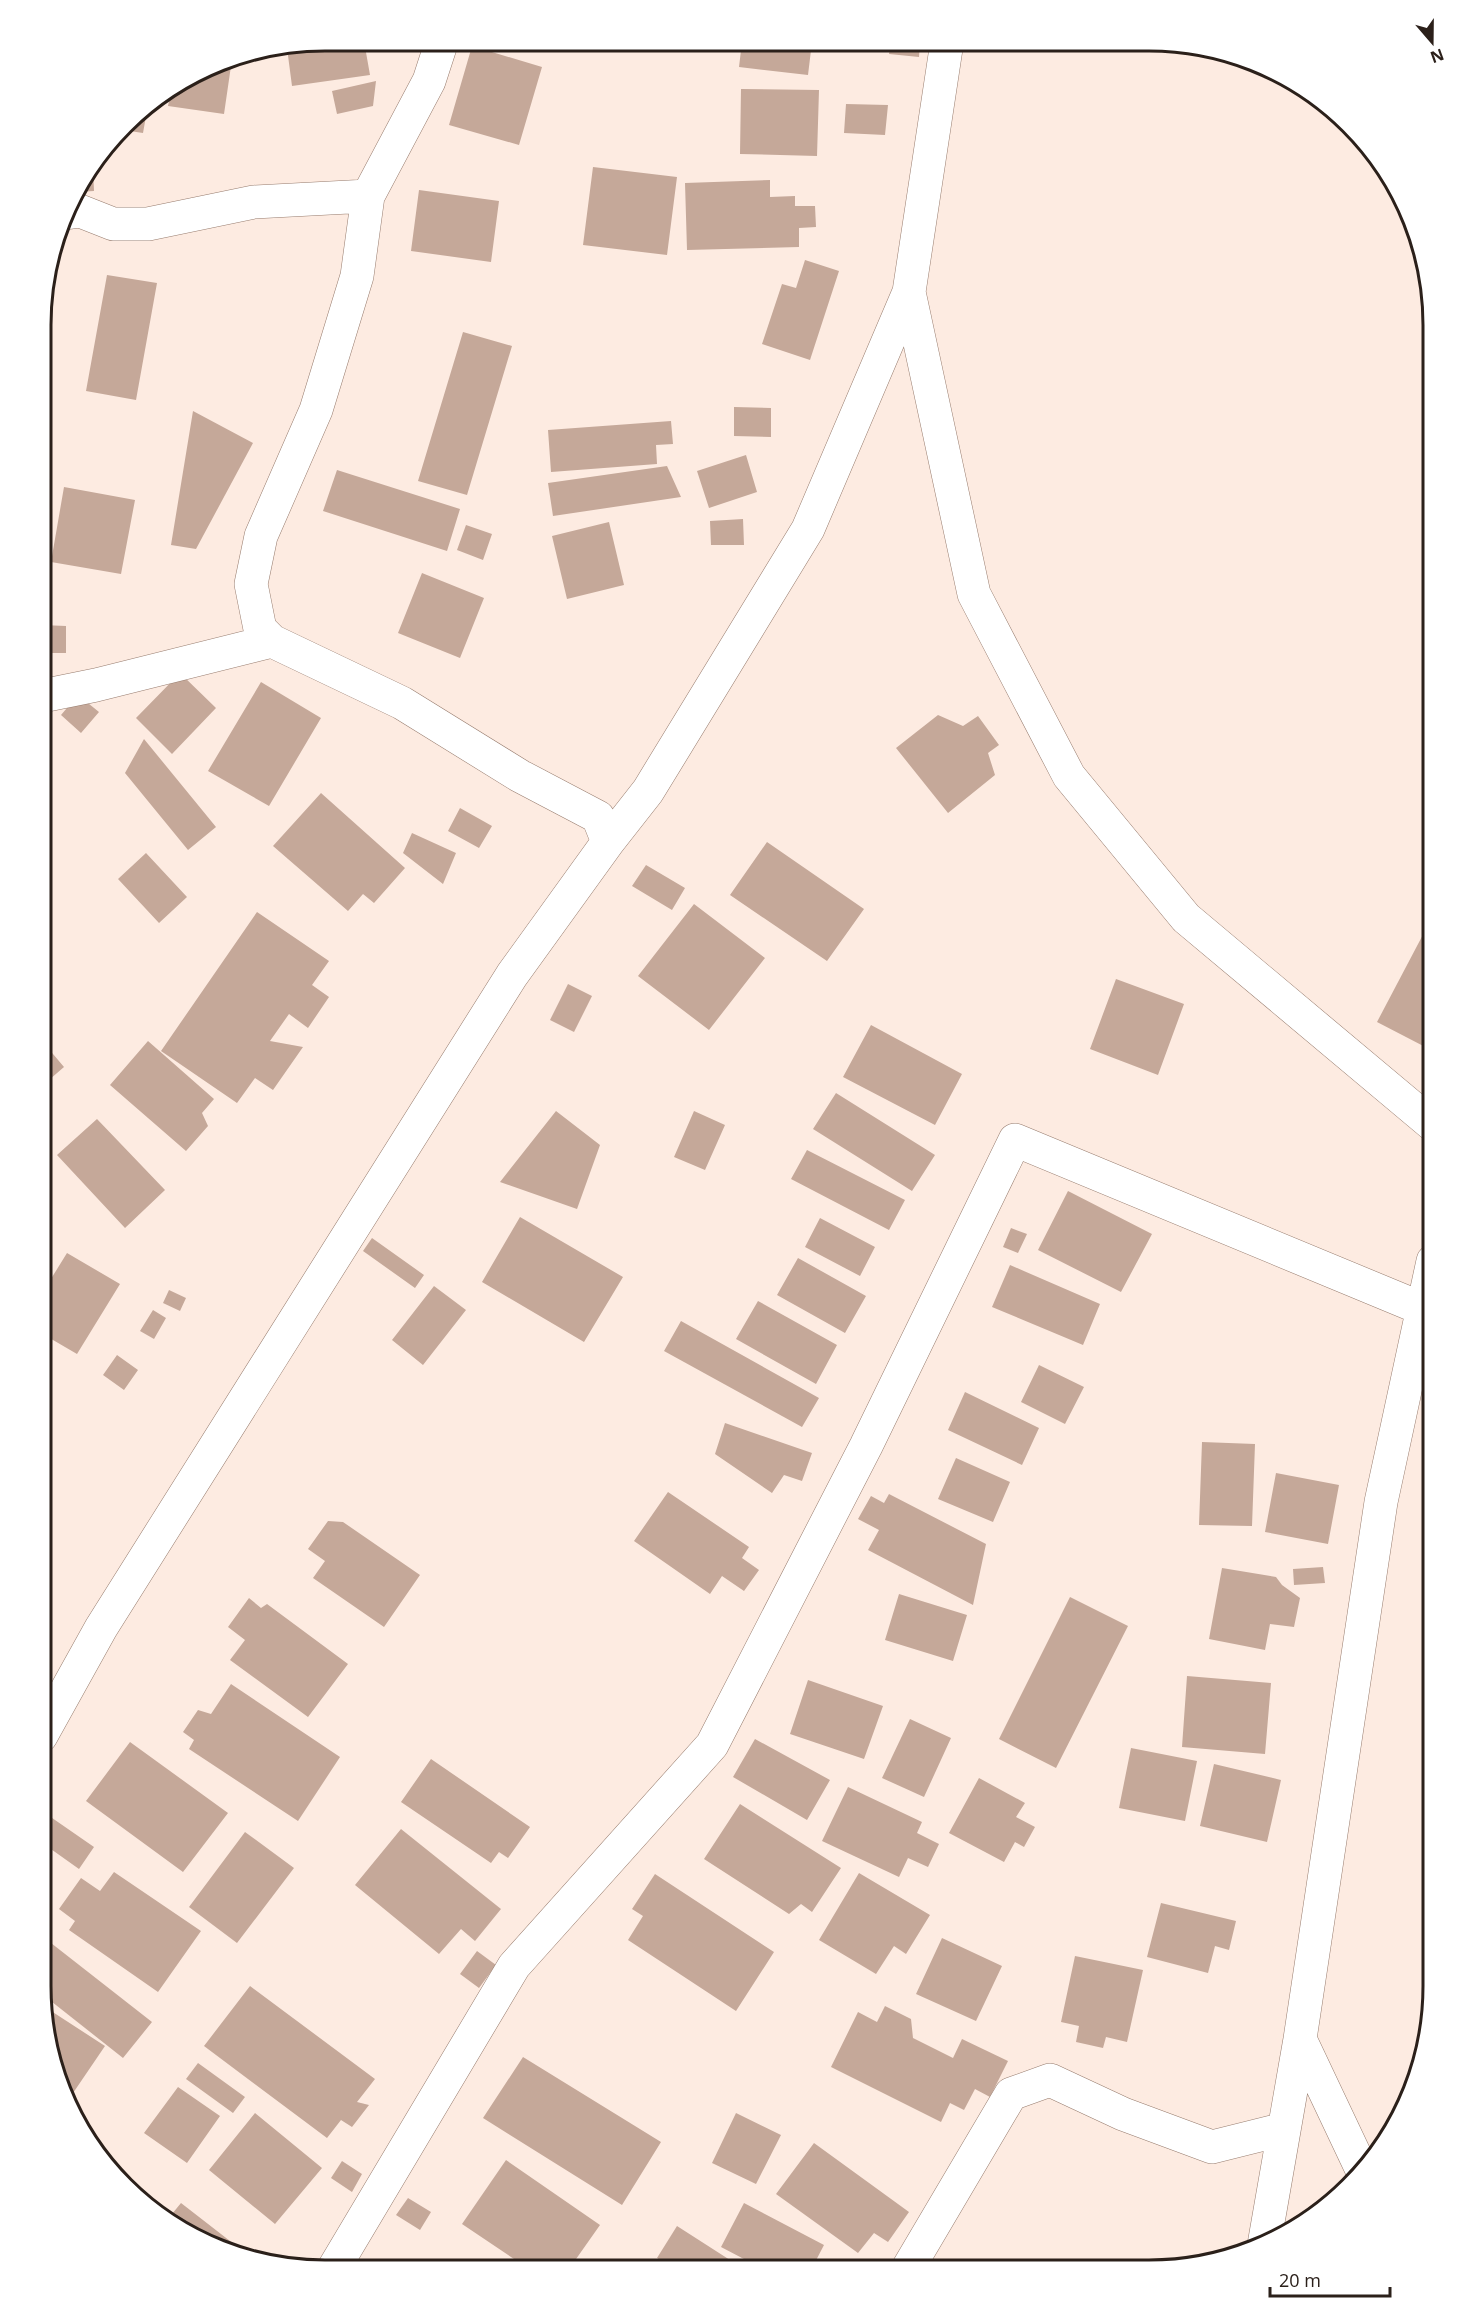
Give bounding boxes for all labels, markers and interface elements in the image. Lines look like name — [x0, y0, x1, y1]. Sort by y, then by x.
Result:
north arrow — [1402, 12, 1462, 72]
text: N — [1427, 44, 1447, 69]
scale bar — [1270, 2260, 1390, 2298]
text: 20 m — [1279, 2268, 1321, 2292]

